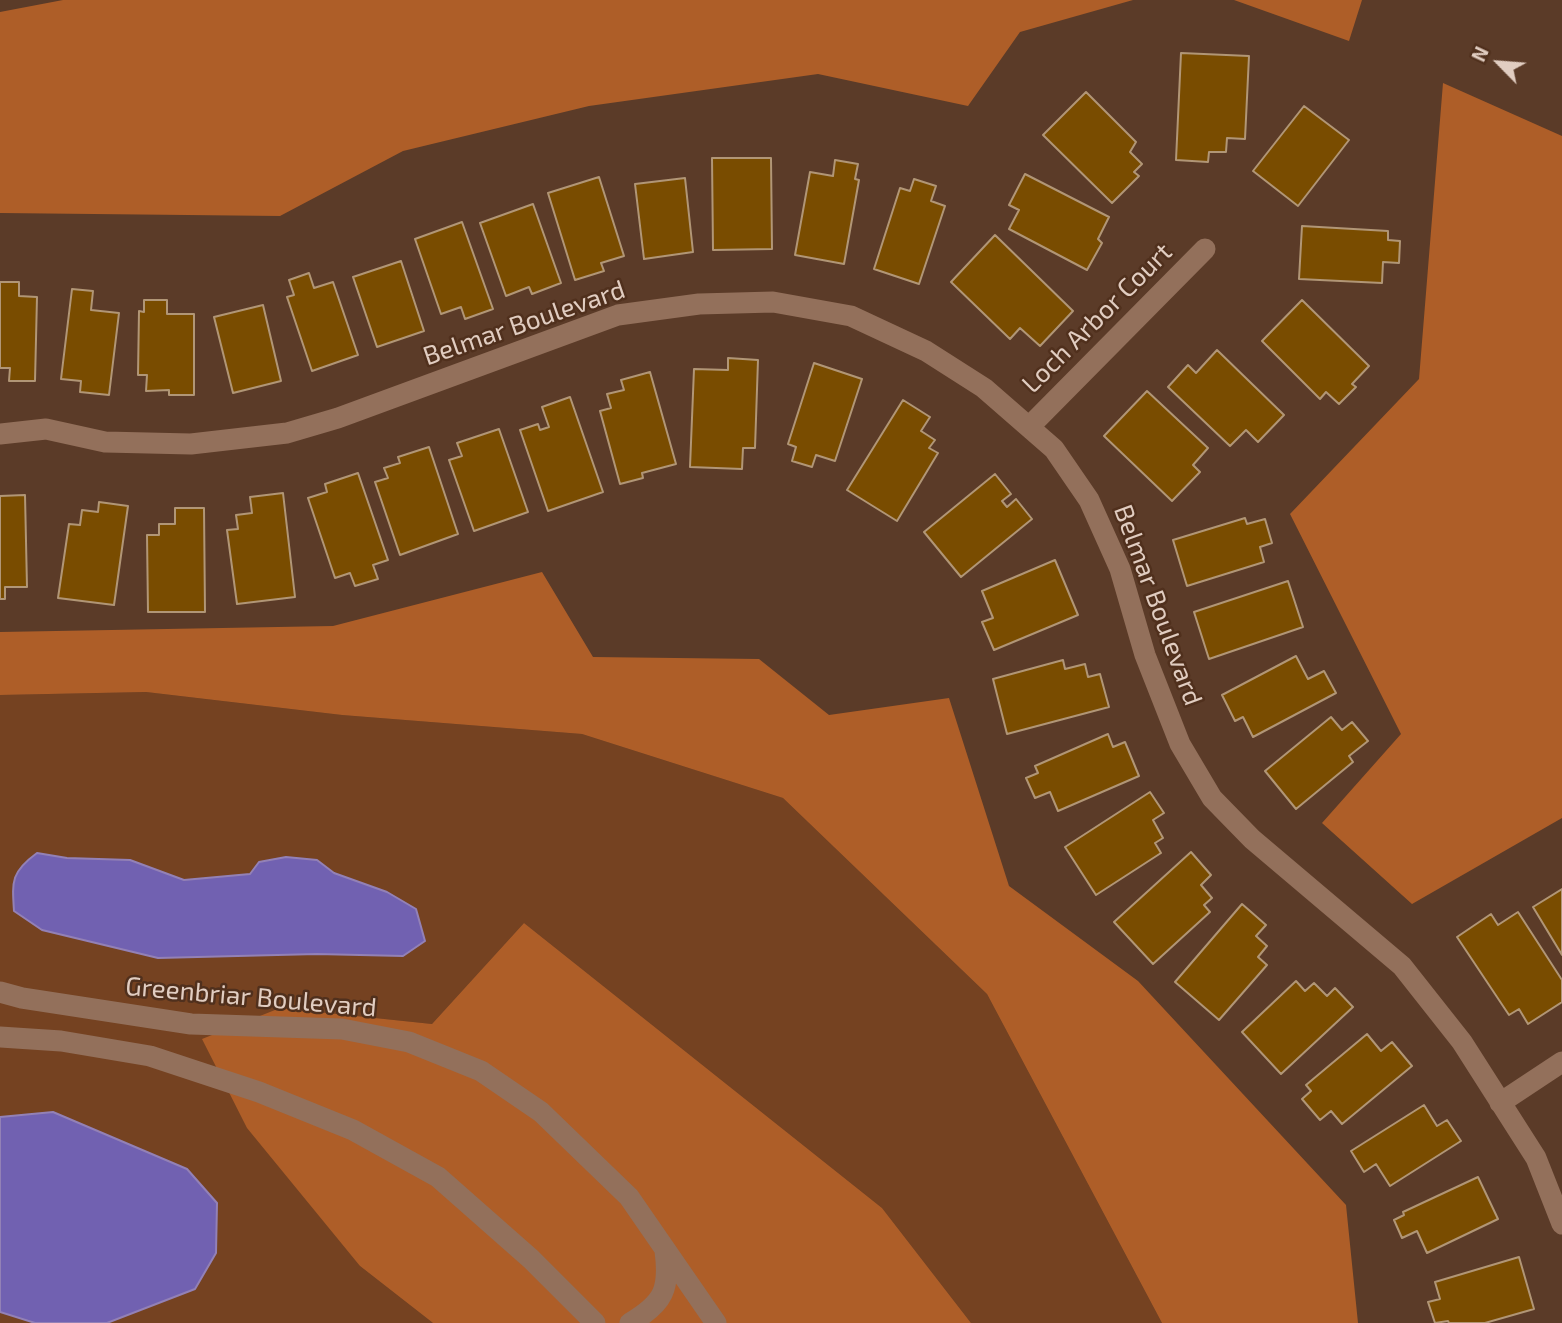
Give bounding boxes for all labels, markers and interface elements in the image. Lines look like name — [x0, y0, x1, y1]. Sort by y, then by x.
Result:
north arrow — [1464, 28, 1534, 98]
text: N — [1466, 43, 1493, 65]
street label: Loch Arbor Court — [1016, 237, 1178, 399]
street label: Belmar Boulevard — [419, 274, 629, 372]
street label: Belmar Boulevard — [1107, 500, 1209, 710]
street label: Greenbriar Boulevard — [124, 970, 378, 1024]

